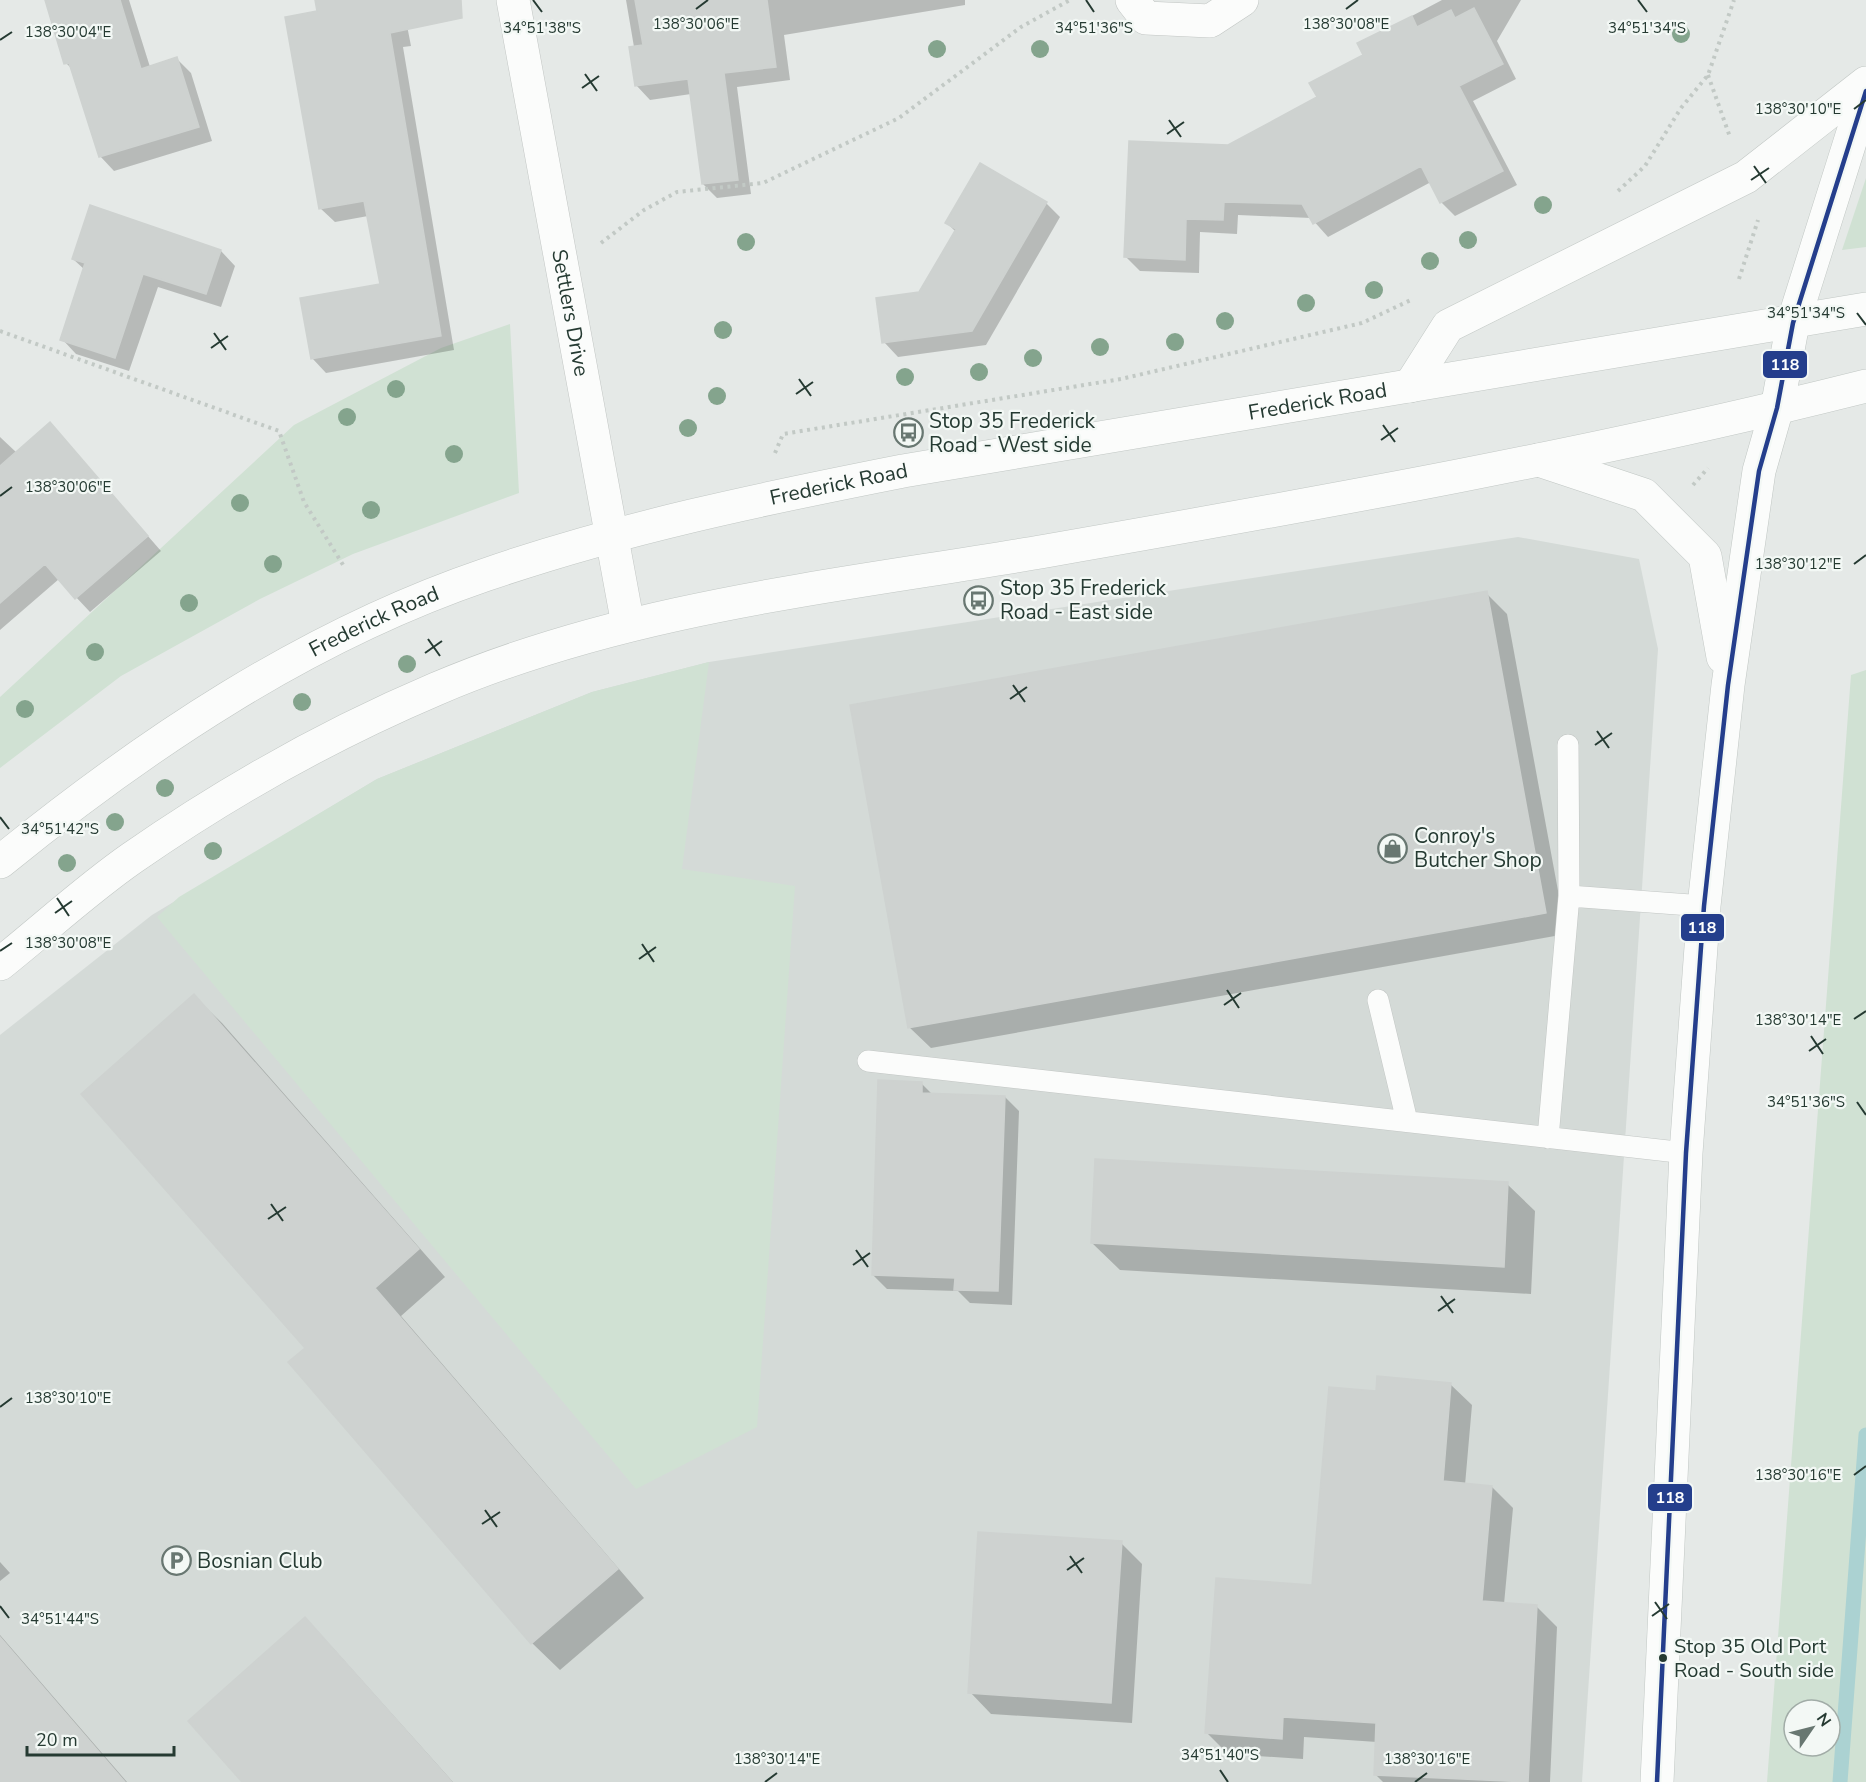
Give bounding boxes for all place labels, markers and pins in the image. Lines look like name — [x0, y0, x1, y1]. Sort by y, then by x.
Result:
place label: Stop 35 Frederick Road - West side — [929, 407, 1095, 459]
bus stop icon: Stop 35 Frederick Road - West side — [892, 417, 924, 449]
place label: Stop 35 Frederick Road - East side — [1000, 574, 1166, 626]
bus stop icon: Stop 35 Frederick Road - East side — [963, 584, 995, 616]
place label: Conroy's Butcher Shop — [1414, 822, 1542, 874]
shop icon: Conroy's Butcher Shop — [1377, 832, 1409, 864]
parking icon: Bosnian Club — [160, 1545, 192, 1577]
place label: Bosnian Club — [197, 1547, 323, 1575]
place label: Stop 35 Old Port Road - South side — [1674, 1633, 1834, 1684]
marker: Stop 35 Old Port Road - South side — [1657, 1652, 1669, 1664]

